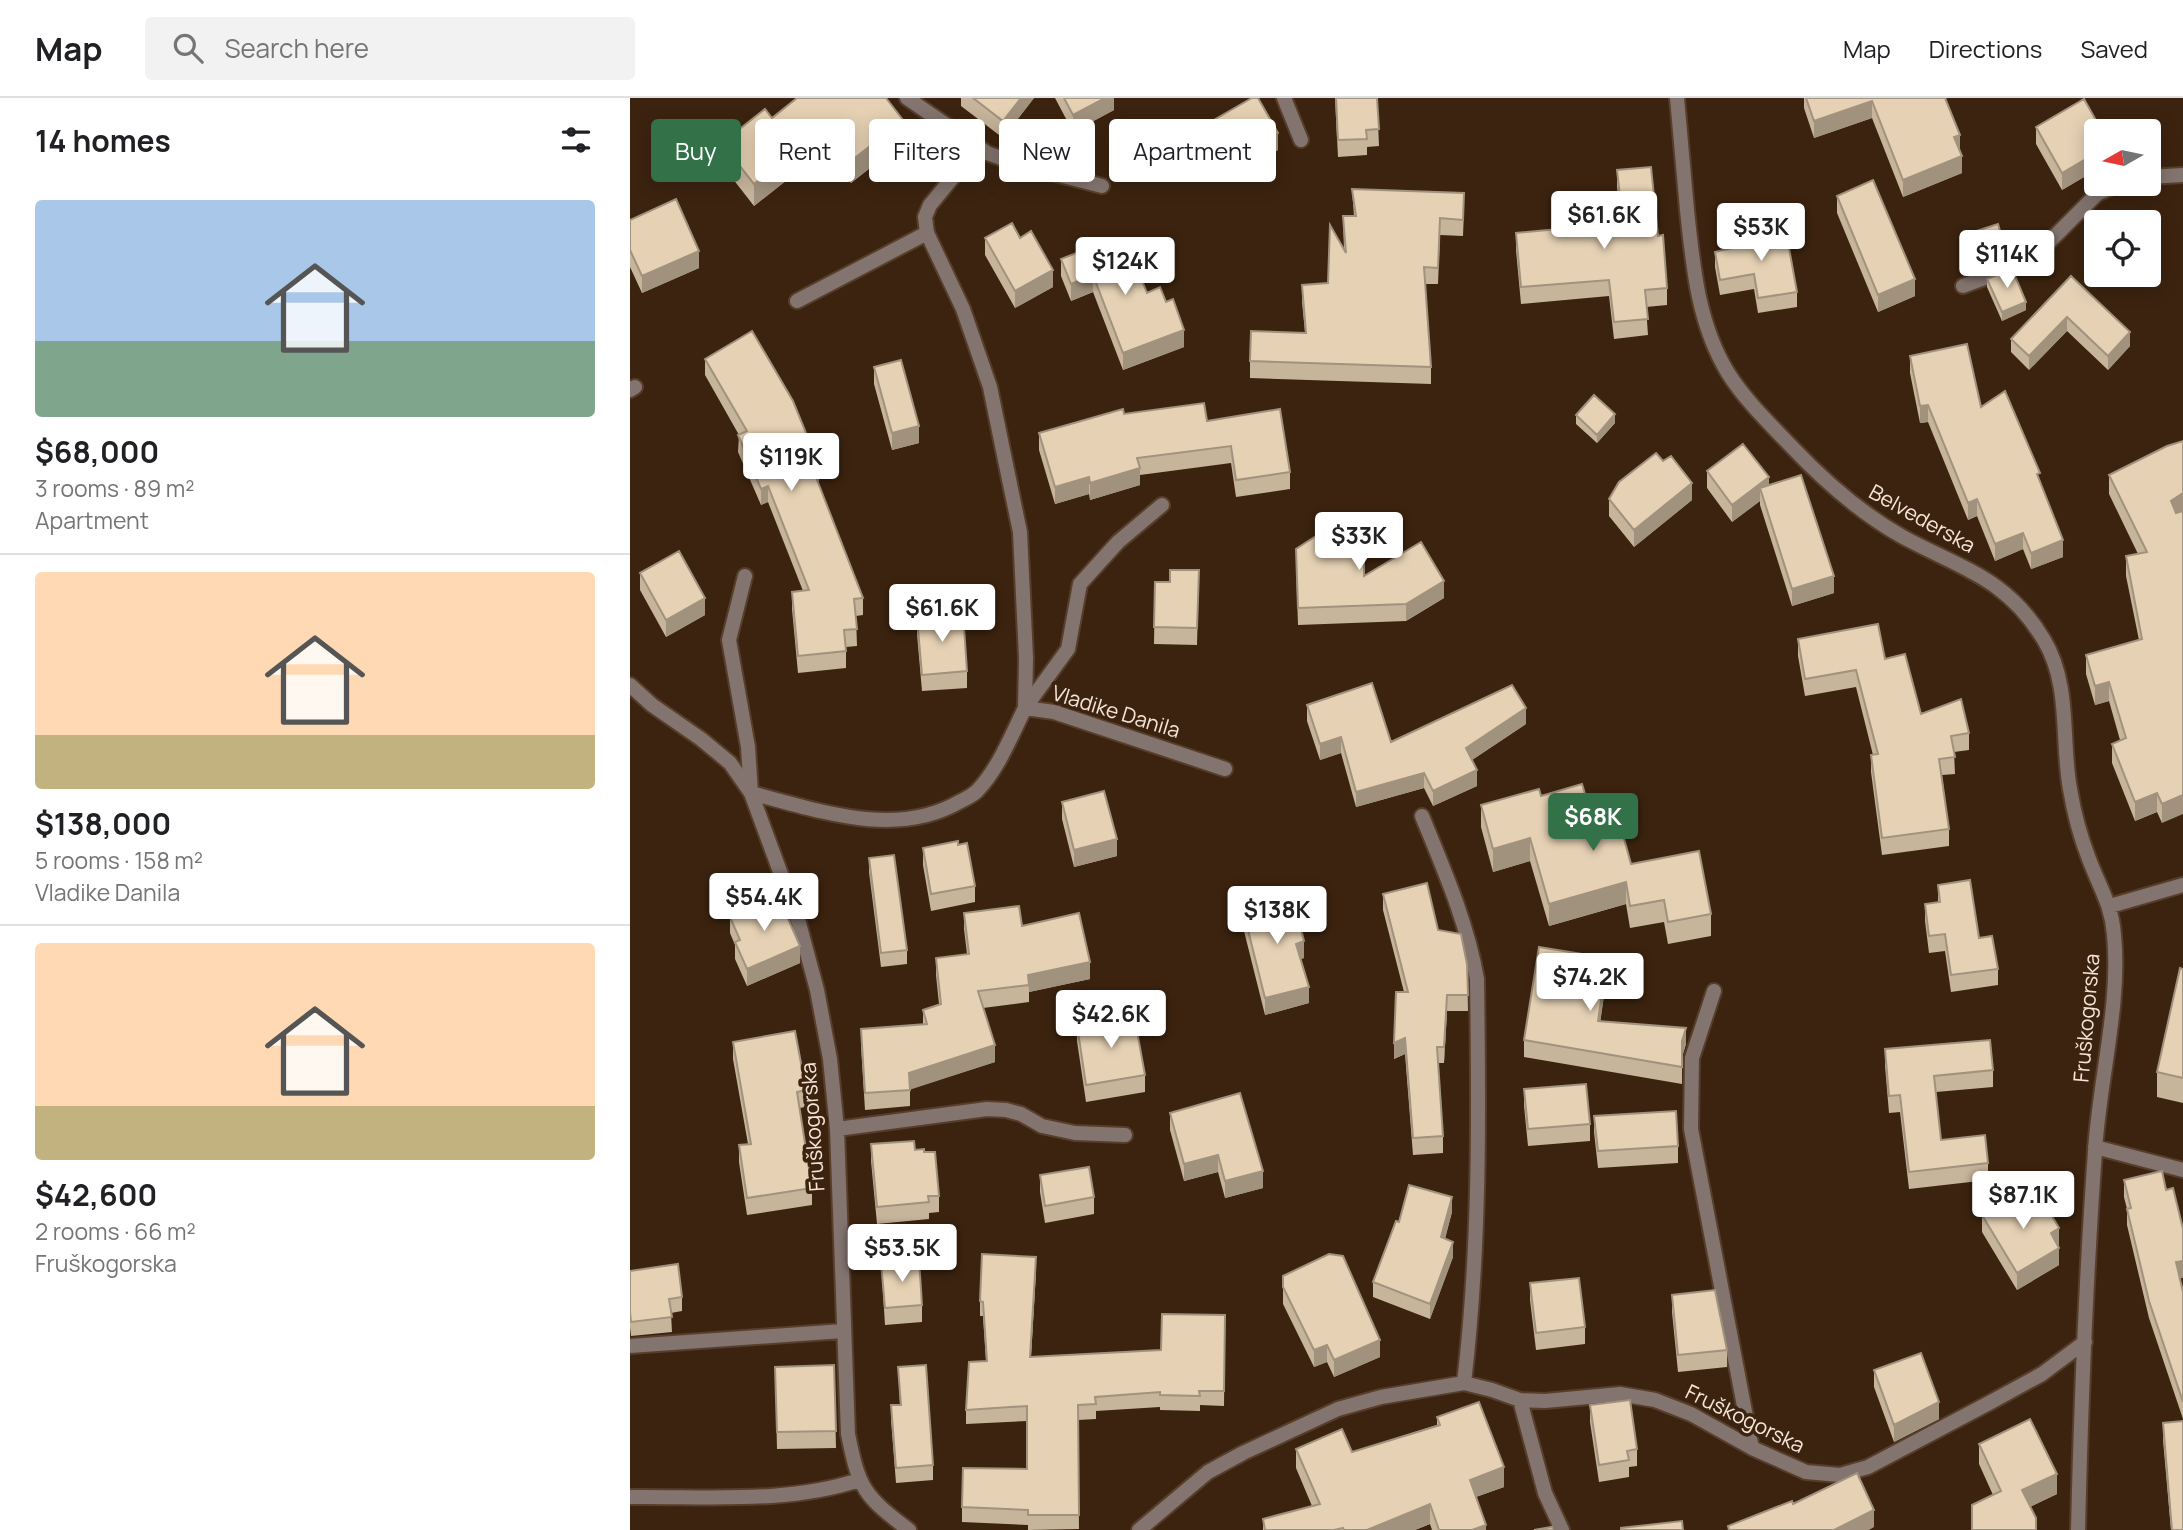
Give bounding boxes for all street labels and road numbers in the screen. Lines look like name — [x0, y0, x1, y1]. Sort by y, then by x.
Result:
street label: Belvederska — [1864, 477, 1981, 559]
street label: Vladike Danila — [1049, 678, 1184, 744]
street label: Fruškogorska — [2066, 952, 2106, 1084]
street label: Fruškogorska — [794, 1062, 830, 1193]
street label: Fruškogorska — [1681, 1377, 1810, 1459]

